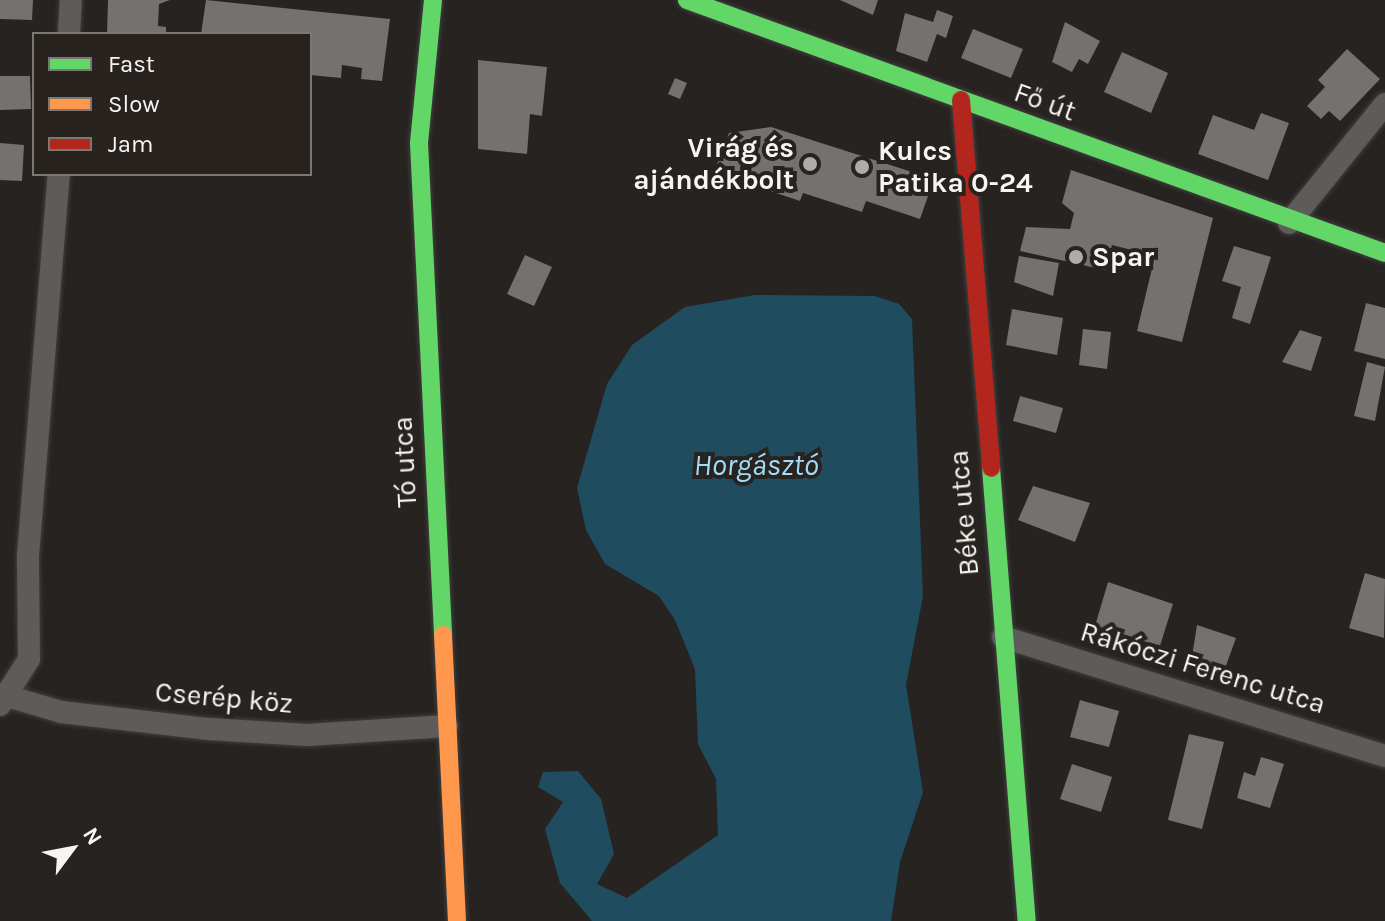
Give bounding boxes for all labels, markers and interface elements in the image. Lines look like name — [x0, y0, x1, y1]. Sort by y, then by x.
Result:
legend — [32, 32, 312, 176]
text: Fast — [108, 50, 155, 78]
street label: Fő út — [1010, 75, 1080, 129]
text: Slow — [108, 90, 160, 118]
text: Jam — [108, 130, 153, 158]
place label: Virág és ajándékbolt — [633, 131, 794, 197]
place label: Kulcs Patika 0-24 — [878, 134, 1033, 200]
marker: Virág és ajándékbolt — [801, 155, 819, 173]
marker: Kulcs Patika 0-24 — [853, 158, 871, 176]
place label: Spar — [1092, 240, 1154, 274]
marker: Spar — [1067, 248, 1085, 266]
street label: Tó utca — [386, 416, 424, 508]
water label: Horgásztó — [694, 447, 818, 483]
street label: Béke utca — [942, 449, 986, 577]
street label: Rákóczi Ferenc utca — [1076, 615, 1330, 721]
street label: Cserép köz — [154, 675, 294, 721]
north arrow — [32, 809, 112, 889]
text: N — [77, 823, 108, 850]

